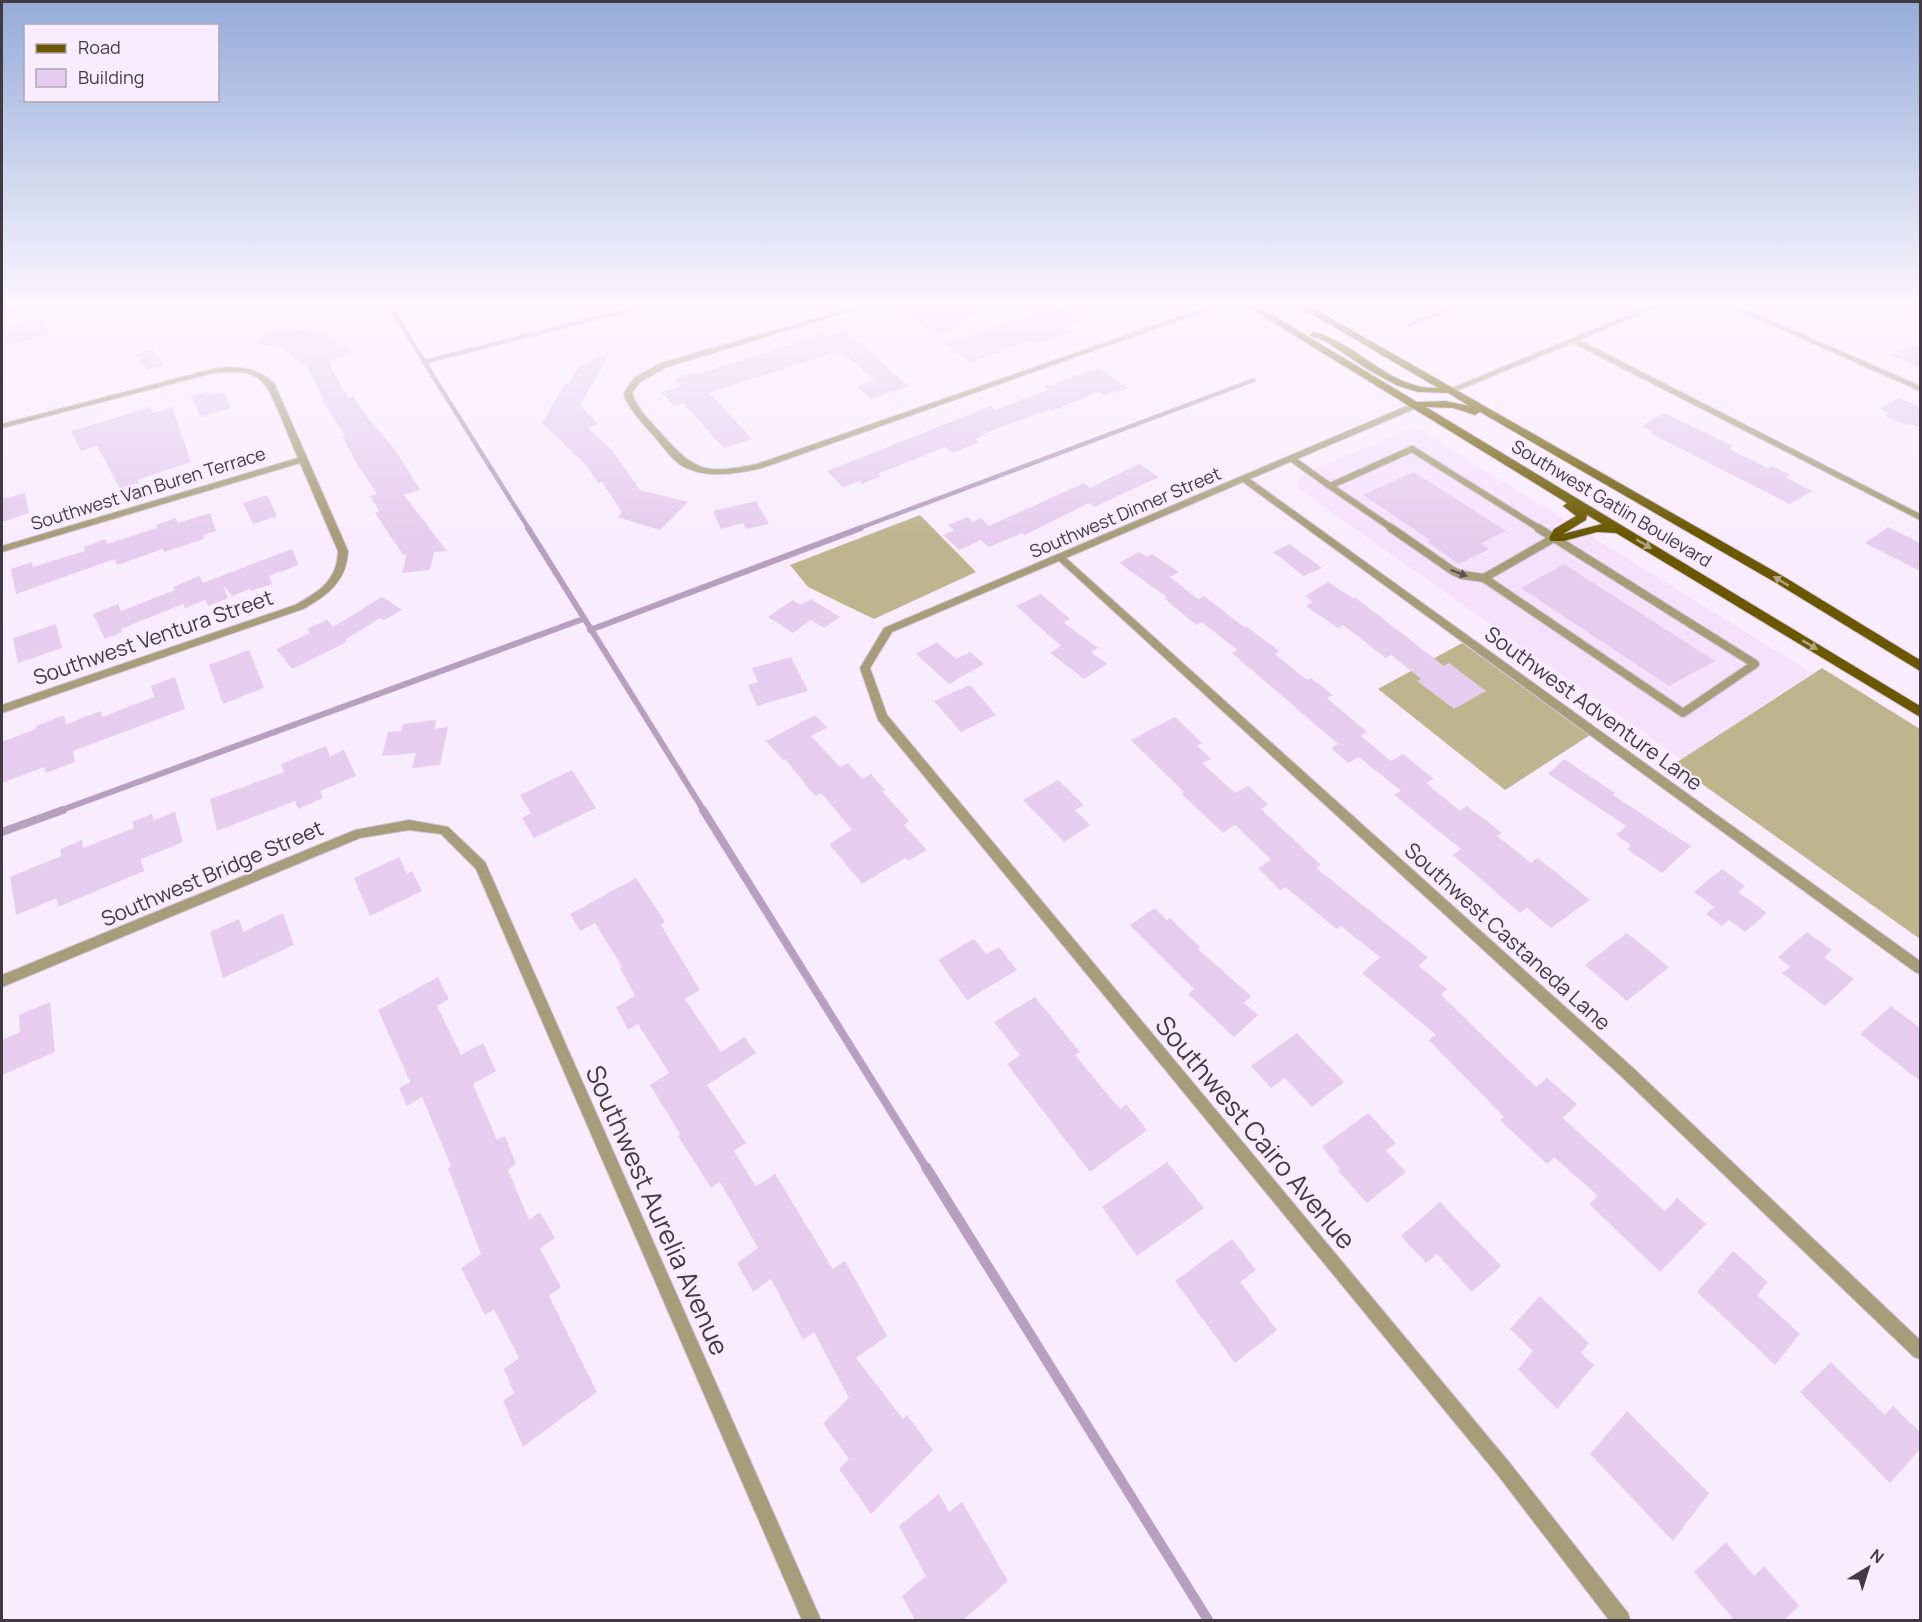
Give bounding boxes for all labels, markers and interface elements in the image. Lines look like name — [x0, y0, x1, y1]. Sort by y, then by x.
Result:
legend — [24, 24, 219, 102]
text: Road — [78, 35, 121, 59]
text: Building — [78, 65, 144, 89]
street label: Southwest Gatlin Boulevard — [1507, 434, 1717, 572]
street label: Southwest Van Buren Terrace — [28, 441, 268, 535]
street label: Southwest Dinner Street — [1026, 461, 1224, 563]
one-way arrow — [1636, 539, 1652, 550]
one-way arrow — [1450, 568, 1468, 578]
one-way arrow — [1773, 575, 1789, 586]
street label: Southwest Ventura Street — [29, 583, 277, 691]
street label: Southwest Adventure Lane — [1480, 620, 1708, 796]
one-way arrow — [1802, 640, 1818, 651]
street label: Southwest Bridge Street — [97, 813, 327, 933]
street label: Southwest Castaneda Lane — [1399, 836, 1617, 1036]
street label: Southwest Cairo Avenue — [1148, 1008, 1364, 1256]
street label: Southwest Aurelia Avenue — [578, 1059, 738, 1361]
north arrow — [1838, 1538, 1898, 1598]
text: N — [1866, 1544, 1889, 1568]

